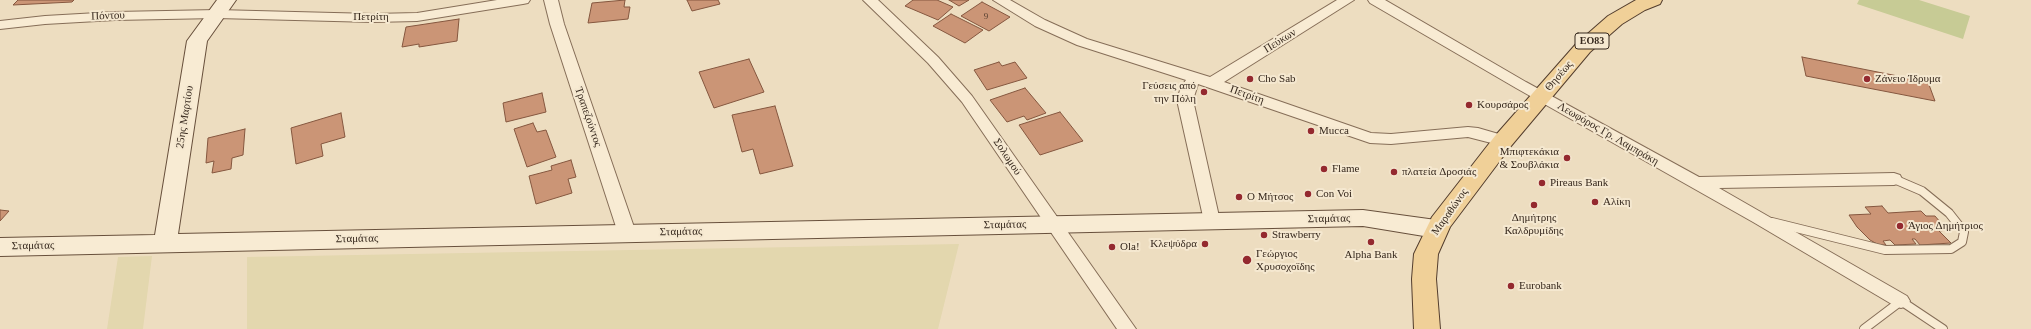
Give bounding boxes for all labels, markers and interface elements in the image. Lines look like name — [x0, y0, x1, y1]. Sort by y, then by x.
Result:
street label: Πόντου — [91, 9, 125, 23]
street label: Πετρίτη — [353, 10, 389, 24]
house number: 9 — [984, 12, 988, 22]
street label: Πεύκων — [1261, 26, 1299, 56]
road number: ΕΟ83 — [1575, 33, 1609, 49]
street label: Θησέως — [1542, 58, 1576, 94]
place label: Cho Sab — [1258, 72, 1296, 86]
place label: Ζάνειο Ίδρυμα — [1875, 72, 1941, 86]
marker: Cho Sab — [1245, 74, 1255, 84]
marker: Ζάνειο Ίδρυμα — [1862, 74, 1872, 84]
place label: Γεύσεις από την Πόλη — [1142, 79, 1196, 105]
street label: Πετρίτη — [1228, 83, 1266, 107]
street label: 25ης Μαρτίου — [174, 85, 196, 149]
street label: Τραπεζούντος — [572, 85, 604, 149]
marker: Γεύσεις από την Πόλη — [1199, 87, 1209, 97]
place label: Κουρσάρος — [1477, 98, 1528, 112]
marker: Κουρσάρος — [1464, 100, 1474, 110]
street label: Λεωφόρος Γρ. Λαμπράκη — [1555, 100, 1661, 168]
place label: Mucca — [1319, 124, 1349, 138]
marker: Mucca — [1306, 126, 1316, 136]
street label: Σολωμού — [990, 136, 1024, 178]
place label: Μπιφτεκάκια & Σουβλάκια — [1499, 145, 1559, 171]
marker: Μπιφτεκάκια & Σουβλάκια — [1562, 153, 1572, 163]
place label: Flame — [1332, 162, 1359, 176]
marker: Flame — [1319, 164, 1329, 174]
place label: πλατεία Δροσιάς — [1402, 165, 1476, 179]
marker: πλατεία Δροσιάς — [1389, 167, 1399, 177]
place label: Pireaus Bank — [1550, 176, 1608, 190]
marker: Pireaus Bank — [1537, 178, 1547, 188]
street label: Μαραθώνος — [1429, 186, 1471, 238]
place label: Con Voi — [1316, 187, 1352, 201]
marker: Con Voi — [1303, 189, 1313, 199]
place label: Ο Μήτσος — [1247, 190, 1293, 204]
marker: Ο Μήτσος — [1234, 192, 1244, 202]
place label: Αλίκη — [1603, 195, 1631, 209]
marker: Αλίκη — [1590, 197, 1600, 207]
marker: Δημήτρης Καλδρυμίδης — [1529, 200, 1539, 210]
place label: Δημήτρης Καλδρυμίδης — [1505, 211, 1563, 237]
street label: Σταμάτας — [1308, 212, 1350, 226]
street label: Σταμάτας — [984, 218, 1026, 232]
place label: Άγιος Δημήτριος — [1908, 219, 1983, 233]
marker: Άγιος Δημήτριος — [1895, 221, 1905, 231]
street label: Σταμάτας — [660, 225, 702, 239]
place label: Strawberry — [1272, 228, 1321, 242]
marker: Strawberry — [1259, 230, 1269, 240]
street label: Σταμάτας — [336, 232, 378, 246]
place label: Κλεψύδρα — [1150, 237, 1197, 251]
marker: Alpha Bank — [1366, 237, 1376, 247]
street label: Σταμάτας — [12, 239, 54, 253]
marker: Κλεψύδρα — [1200, 239, 1210, 249]
place label: Ola! — [1120, 240, 1140, 254]
marker: Ola! — [1107, 242, 1117, 252]
place label: Γεώργιος Χρυσοχοϊδης — [1256, 247, 1315, 273]
place label: Alpha Bank — [1345, 248, 1397, 262]
marker: Γεώργιος Χρυσοχοϊδης — [1241, 254, 1253, 266]
place label: Eurobank — [1519, 279, 1562, 293]
marker: Eurobank — [1506, 281, 1516, 291]

